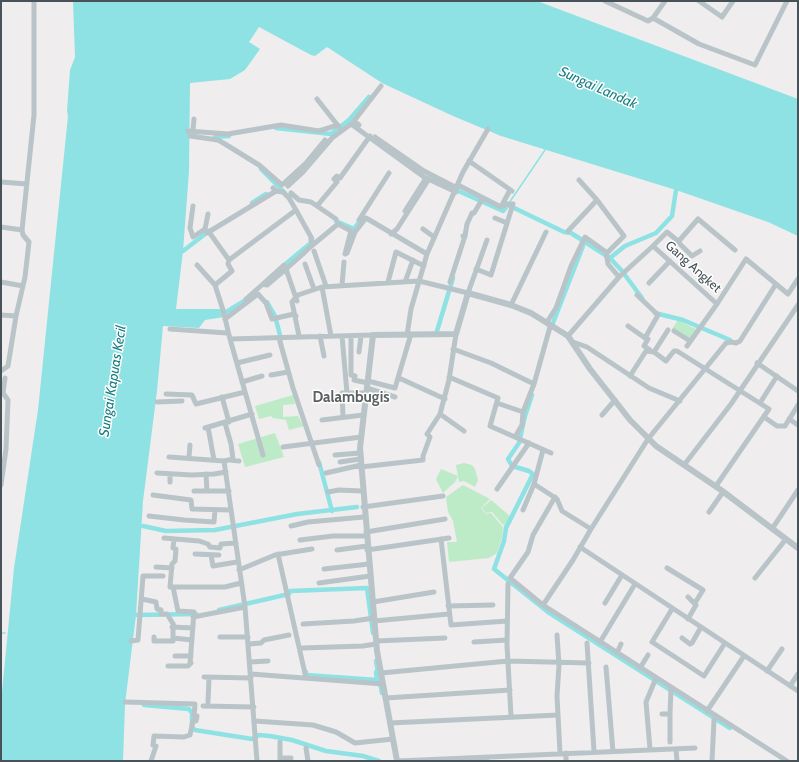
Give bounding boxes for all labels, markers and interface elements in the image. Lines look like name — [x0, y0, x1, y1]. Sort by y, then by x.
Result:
water label: Sungai Landak — [556, 63, 640, 113]
street label: Gang Angket — [662, 238, 724, 296]
water label: Sungai Kapuas Kecil — [96, 324, 130, 438]
district label: Dalambugis — [312, 389, 390, 407]

